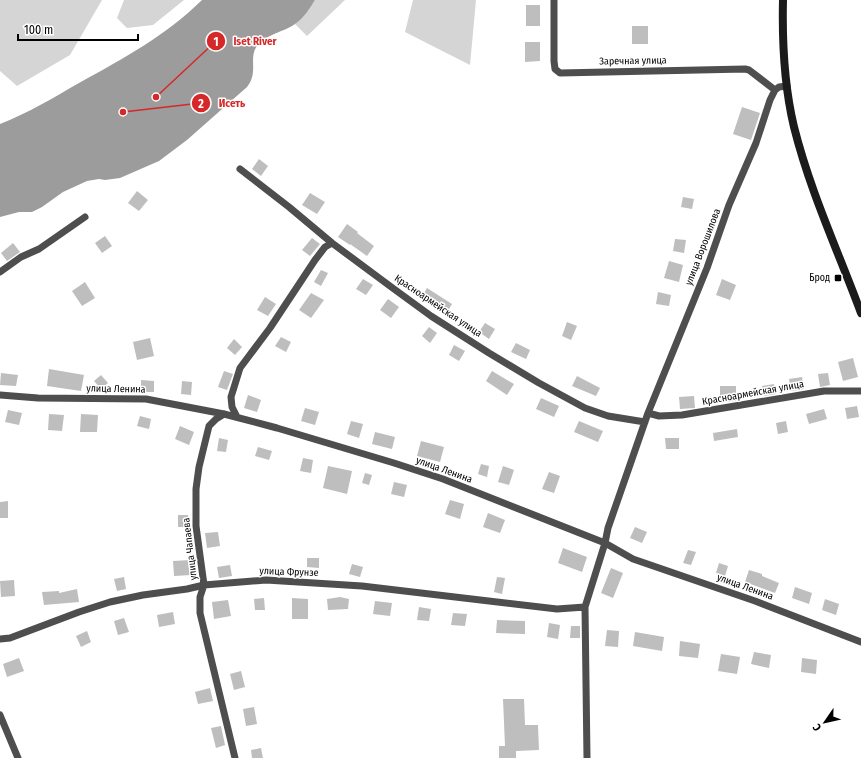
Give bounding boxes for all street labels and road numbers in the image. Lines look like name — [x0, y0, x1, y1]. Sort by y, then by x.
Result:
street label: Заречная улица — [599, 54, 667, 68]
street label: улица Ворошилова — [683, 207, 723, 287]
street label: Красноармейская улица — [392, 272, 484, 340]
street label: Красноармейская улица — [701, 378, 805, 408]
street label: улица Ленина — [86, 382, 146, 396]
street label: улица Ленина — [414, 454, 474, 486]
street label: улица Чапаева — [180, 517, 200, 581]
street label: улица Фрунзе — [259, 565, 319, 579]
street label: улица Ленина — [715, 571, 775, 603]

